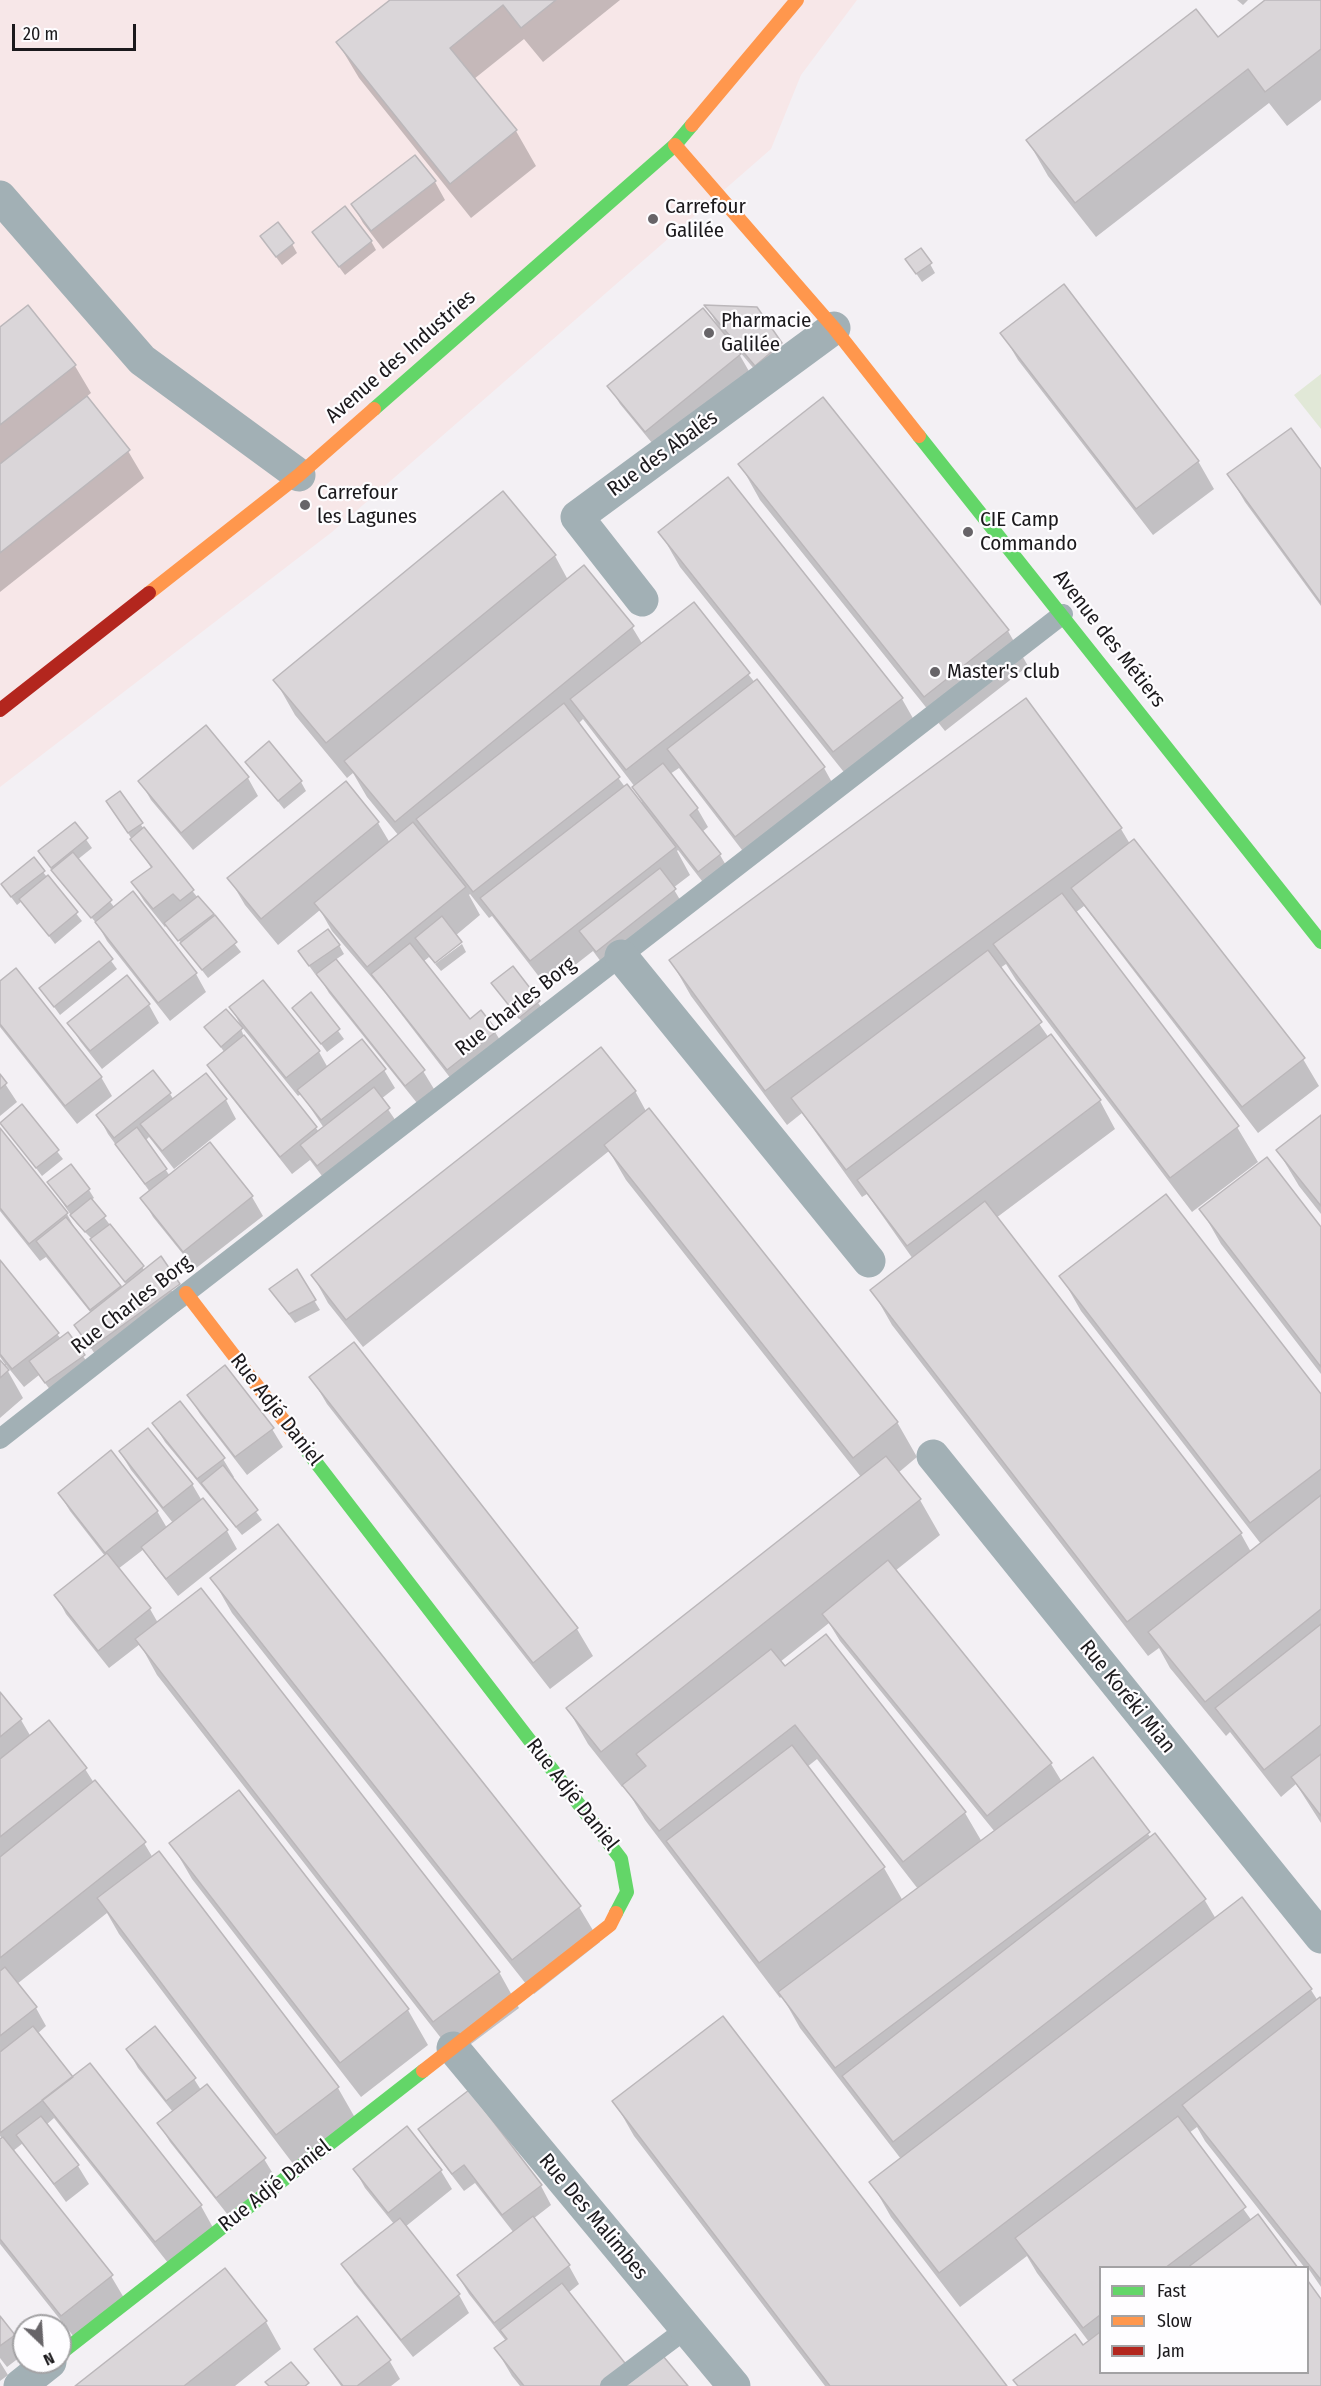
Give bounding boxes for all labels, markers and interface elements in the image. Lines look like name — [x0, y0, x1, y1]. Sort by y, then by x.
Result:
scale bar — [15, 12, 140, 50]
text: 20 m — [23, 23, 58, 45]
place label: Carrefour Galilée — [665, 194, 746, 244]
marker: Carrefour Galilée — [646, 212, 660, 226]
street label: Avenue des Industries — [321, 285, 481, 429]
place label: Pharmacie Galilée — [721, 308, 811, 358]
marker: Pharmacie Galilée — [702, 326, 716, 340]
street label: Rue des Abalés — [603, 406, 723, 502]
place label: Carrefour les Lagunes — [317, 480, 417, 530]
marker: Carrefour les Lagunes — [298, 498, 312, 512]
place label: CIE Camp Commando — [980, 507, 1077, 557]
marker: CIE Camp Commando — [961, 525, 975, 539]
street label: Avenue des Métiers — [1048, 565, 1170, 713]
place label: Master's club — [947, 659, 1060, 685]
marker: Master's club — [928, 665, 942, 679]
street label: Rue Charles Borg — [451, 952, 581, 1062]
street label: Rue Charles Borg — [67, 1250, 197, 1360]
street label: Rue Adjé Daniel — [224, 1349, 328, 1471]
street label: Rue Koréki Mian — [1074, 1635, 1180, 1759]
street label: Rue Adjé Daniel — [520, 1734, 624, 1856]
street label: Rue Adjé Daniel — [214, 2134, 336, 2238]
street label: Rue Des Malimbes — [533, 2149, 653, 2285]
legend — [1099, 2266, 1309, 2374]
text: Fast — [1157, 2280, 1186, 2302]
text: Slow — [1157, 2310, 1192, 2332]
north arrow — [12, 2314, 72, 2374]
text: Jam — [1157, 2340, 1185, 2362]
text: N — [41, 2348, 57, 2370]

